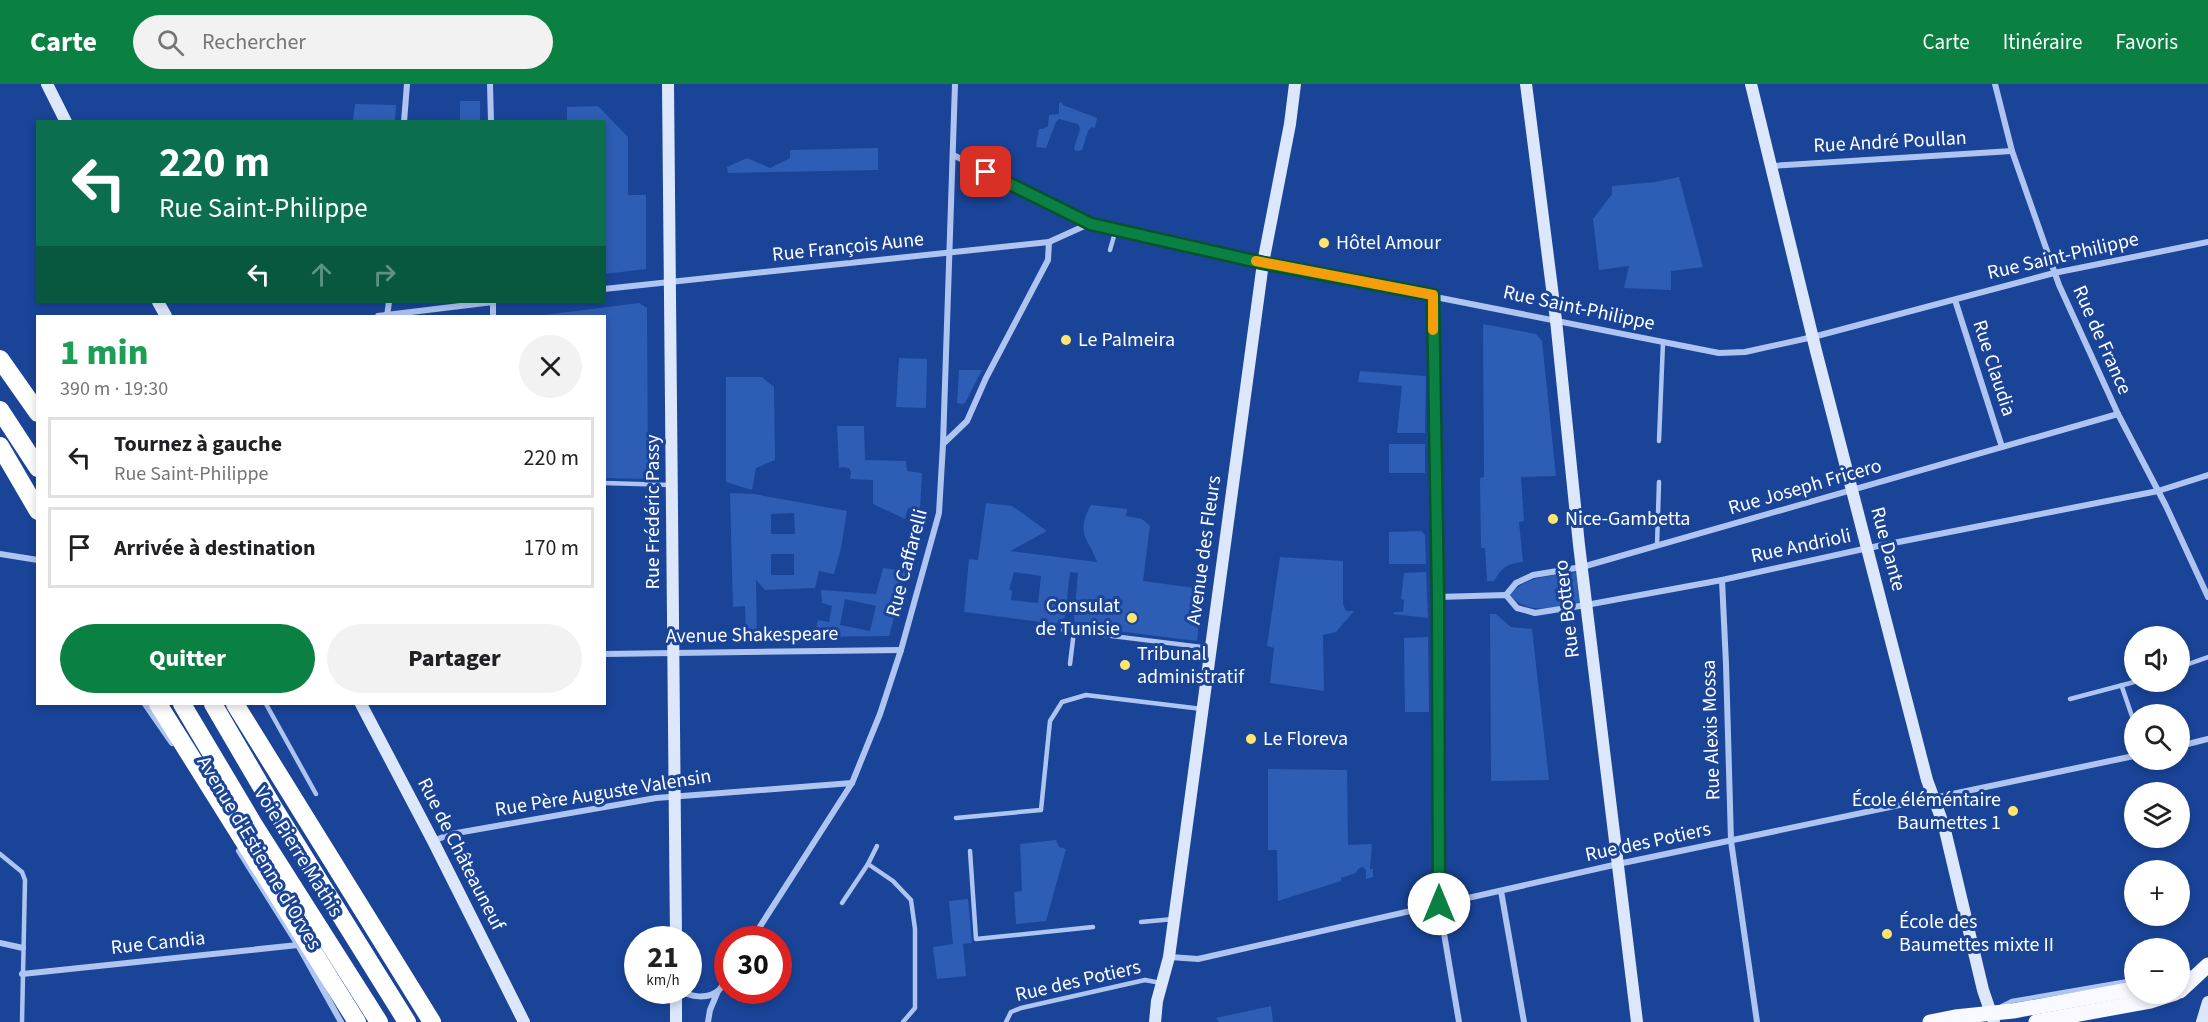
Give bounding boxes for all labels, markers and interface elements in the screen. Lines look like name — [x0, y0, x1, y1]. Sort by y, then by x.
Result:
search box — [133, 15, 553, 69]
text: Carte — [30, 22, 97, 62]
icon: search — [154, 26, 187, 59]
text: Rechercher — [202, 26, 306, 58]
text: Carte — [1923, 27, 1970, 57]
text: Itinéraire — [2003, 27, 2082, 57]
text: Favoris — [2115, 27, 2178, 57]
street label: Rue André Poullan — [1813, 124, 1967, 160]
text: 220 m — [159, 133, 270, 193]
icon: left — [60, 144, 138, 222]
pin — [960, 146, 1011, 197]
icon: arrive — [969, 155, 1002, 188]
text: Rue Saint-Philippe — [159, 189, 368, 228]
street label: Rue François Aune — [771, 225, 925, 269]
street label: Rue Saint-Philippe — [1985, 225, 2141, 287]
place label: Hôtel Amour — [1336, 229, 1441, 257]
marker: Hôtel Amour — [1317, 236, 1331, 250]
icon: left — [242, 258, 275, 291]
icon: ahead — [305, 258, 338, 291]
icon: right — [368, 258, 401, 291]
street label: Rue Saint-Philippe — [1501, 278, 1658, 338]
street label: Rue de France — [2065, 281, 2139, 399]
street label: Rue Claudia — [1965, 316, 2023, 420]
place label: Le Palmeira — [1078, 326, 1175, 354]
text: 1 min — [60, 327, 148, 378]
marker: Le Palmeira — [1059, 333, 1073, 347]
button: close — [519, 335, 582, 398]
text: 390 m · 19:30 — [60, 375, 168, 403]
text: Tournez à gauche — [114, 428, 282, 460]
street label: Rue Frédéric Passy — [639, 434, 667, 589]
icon: left — [63, 441, 96, 474]
text: 220 m — [524, 442, 579, 474]
street label: Rue Joseph Fricero — [1725, 452, 1885, 522]
text: Rue Saint-Philippe — [114, 460, 269, 488]
street label: Avenue des Fleurs — [1180, 474, 1228, 626]
street label: Rue Dante — [1863, 504, 1913, 594]
place label: Nice-Gambetta — [1565, 505, 1690, 533]
street label: Rue Caffarelli — [879, 506, 935, 620]
marker: Nice-Gambetta — [1546, 512, 1560, 526]
street label: Rue Andrioli — [1748, 522, 1854, 570]
icon: arrive — [63, 531, 96, 564]
text: Arrivée à destination — [114, 532, 316, 564]
text: 170 m — [524, 532, 579, 564]
street label: Rue Bottero — [1547, 558, 1587, 660]
place label: Consulat de Tunisie — [1035, 592, 1120, 643]
marker: Consulat de Tunisie — [1125, 611, 1139, 625]
street label: Avenue Shakespeare — [665, 619, 839, 651]
button: Quitter — [60, 624, 315, 693]
button: Partager — [327, 624, 582, 693]
map controls — [2124, 626, 2190, 1004]
button: sound — [2124, 626, 2190, 692]
place label: Tribunal administratif — [1137, 640, 1245, 691]
marker: Tribunal administratif — [1118, 658, 1132, 672]
street label: Rue Alexis Mossa — [1695, 659, 1727, 801]
button: search — [2124, 704, 2190, 770]
place label: Le Floreva — [1263, 725, 1348, 753]
marker: Le Floreva — [1244, 732, 1258, 746]
street label: Avenue d'Estienne d'Orves — [190, 751, 328, 955]
street label: Rue Père Auguste Valensin — [493, 762, 713, 824]
street label: Rue de Châteauneuf — [410, 773, 512, 936]
street label: Voie Pierre Mathis — [247, 782, 349, 922]
button: layers — [2124, 782, 2190, 848]
place label: École éléméntaire Baumettes 1 — [1852, 786, 2001, 837]
marker: École éléméntaire Baumettes 1 — [2006, 804, 2020, 818]
street label: Rue des Potiers — [1583, 815, 1713, 869]
button: + — [2124, 860, 2190, 926]
position arrow — [1407, 872, 1471, 936]
place label: École des Baumettes mixte II — [1899, 908, 2054, 959]
street label: Rue Candia — [109, 924, 207, 962]
speed limit sign: 30 — [714, 926, 792, 1004]
marker: École des Baumettes mixte II — [1880, 927, 1894, 941]
text: 21 — [647, 936, 679, 979]
button: − — [2124, 938, 2190, 1004]
street label: Rue des Potiers — [1013, 953, 1143, 1009]
text: km/h — [646, 970, 680, 991]

